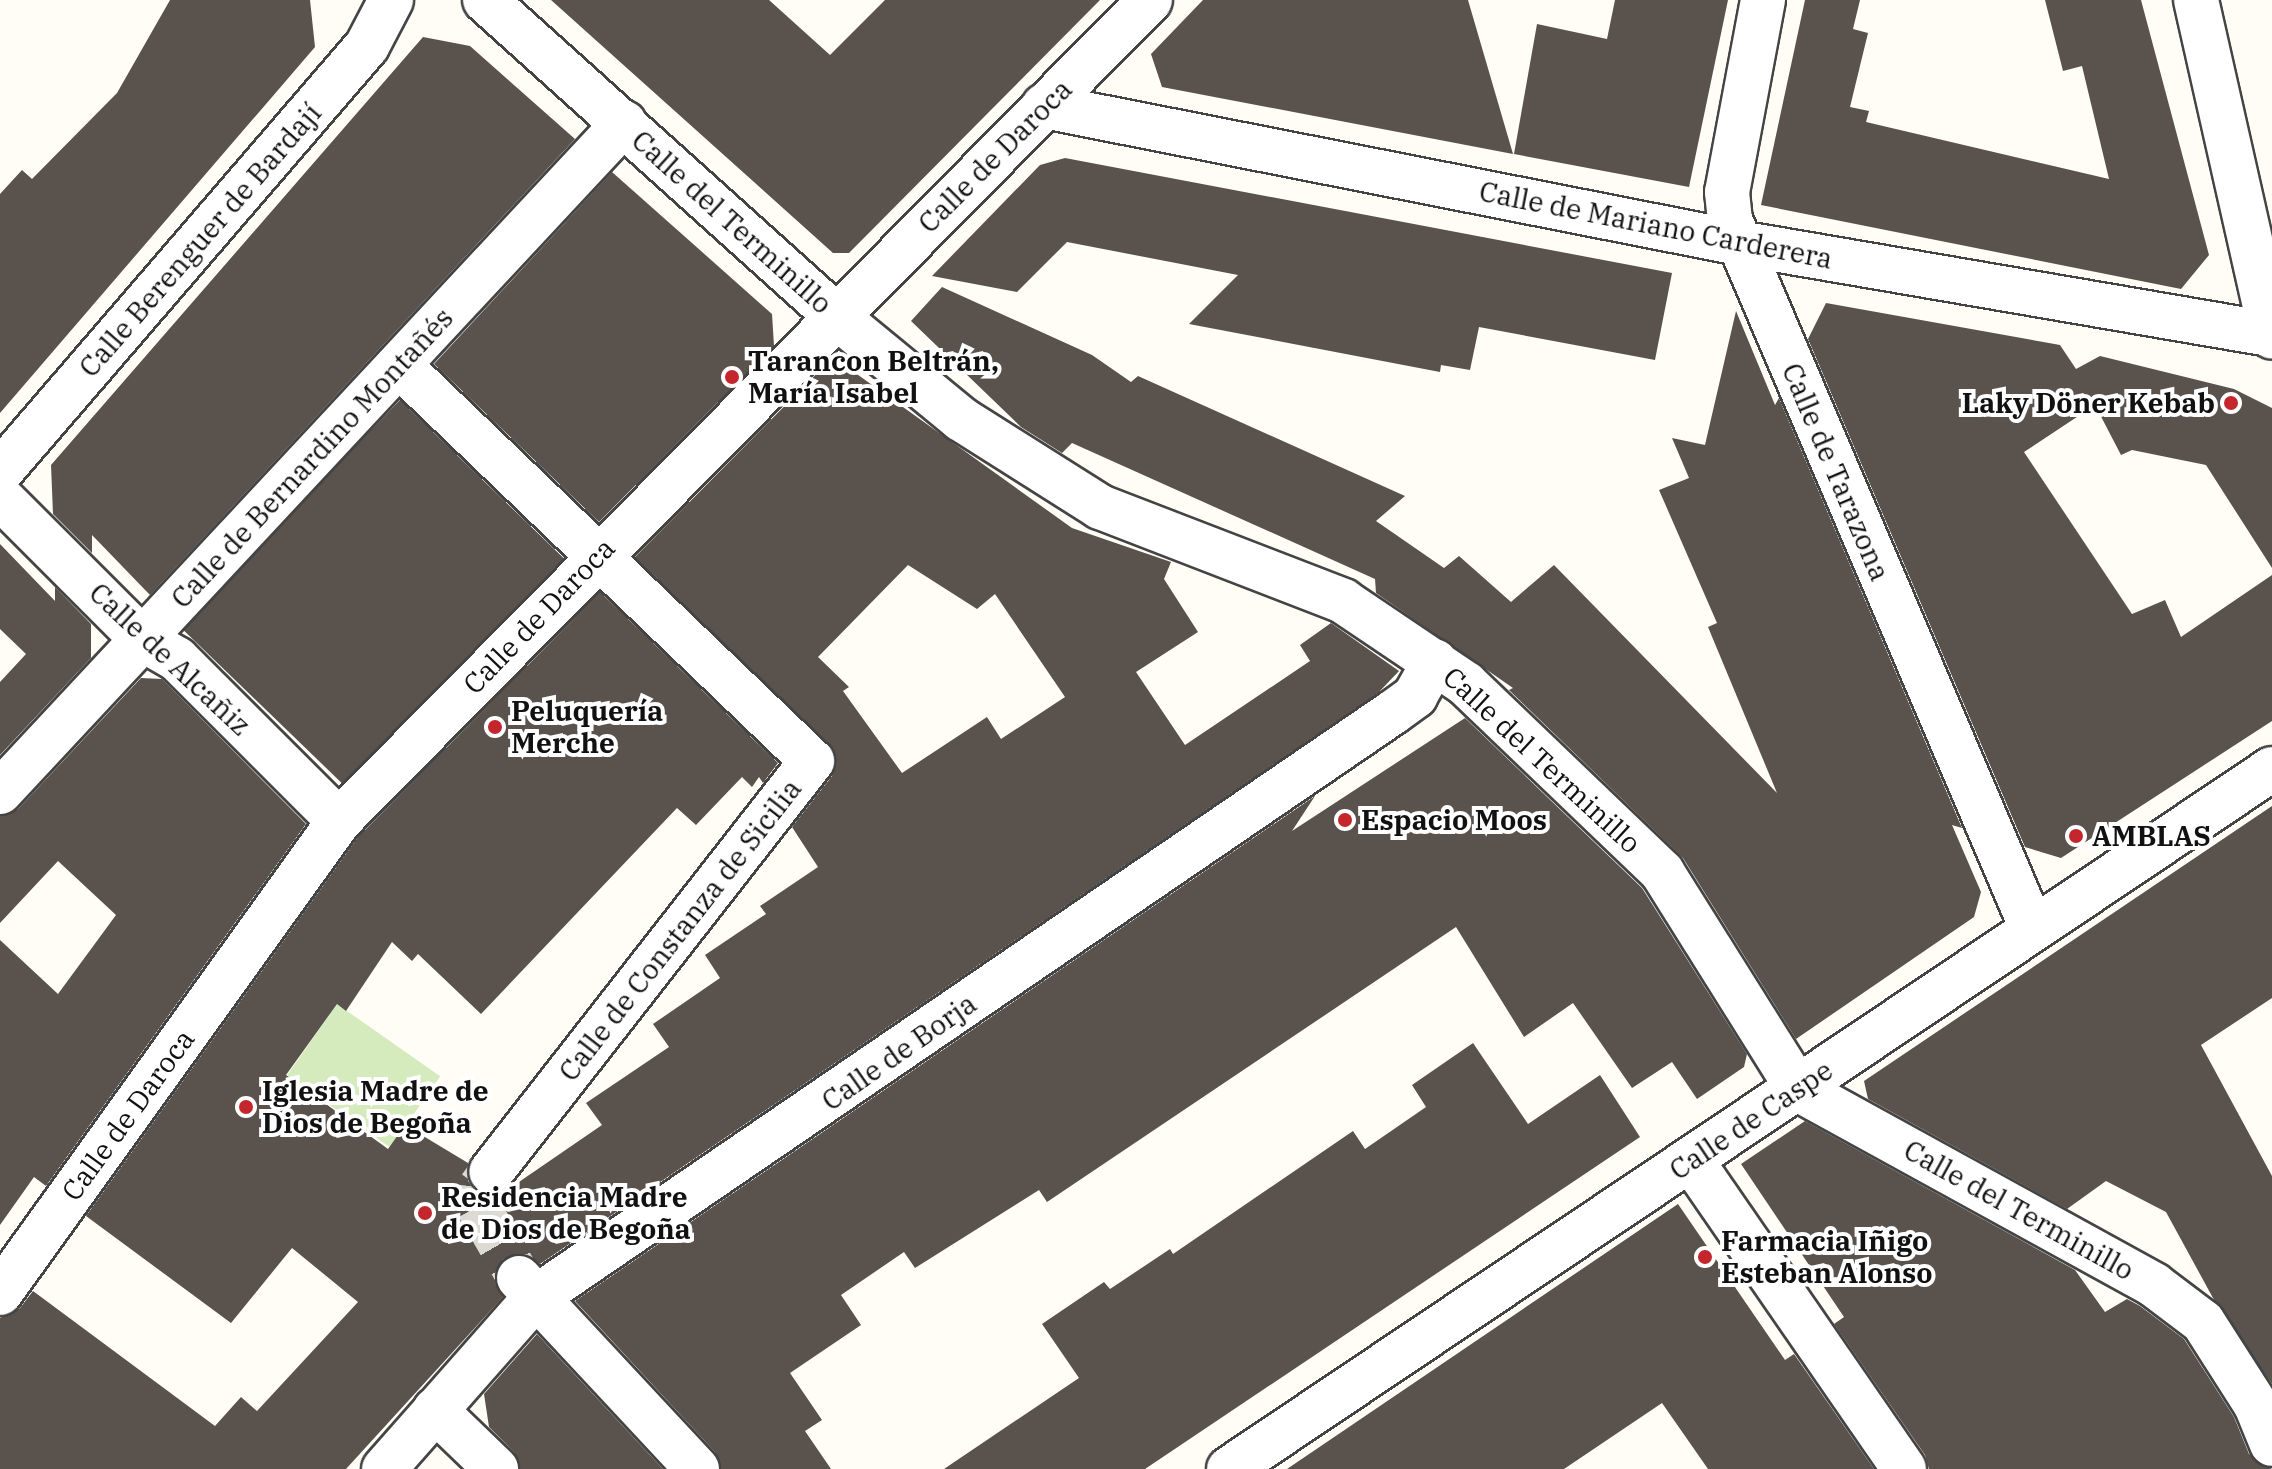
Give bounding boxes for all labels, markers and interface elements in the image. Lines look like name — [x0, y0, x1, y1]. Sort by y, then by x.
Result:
street label: Calle de Daroca — [911, 72, 1079, 240]
street label: Calle Berenguer de Bardají — [72, 96, 328, 384]
street label: Calle del Terminillo — [625, 123, 839, 321]
street label: Calle de Mariano Carderera — [1477, 174, 1835, 276]
street label: Calle de Bernardino Montañés — [164, 301, 460, 615]
place label: Tarancon Beltrán, María Isabel — [748, 344, 999, 410]
street label: Calle de Tarazona — [1775, 358, 1897, 586]
marker: Tarancon Beltrán, María Isabel — [723, 368, 741, 386]
place label: Laky Döner Kebab — [1962, 386, 2215, 420]
marker: Laky Döner Kebab — [2222, 394, 2240, 412]
street label: Calle de Daroca — [456, 531, 622, 701]
street label: Calle de Alcañiz — [83, 576, 257, 742]
street label: Calle del Terminillo — [1436, 660, 1648, 860]
place label: Peluquería Merche — [511, 694, 663, 760]
marker: Peluquería Merche — [486, 718, 504, 736]
street label: Calle de Constanza de Sicilia — [552, 772, 808, 1088]
place label: Espacio Moos — [1361, 803, 1547, 837]
marker: Espacio Moos — [1336, 811, 1354, 829]
place label: AMBLAS — [2092, 819, 2211, 853]
marker: AMBLAS — [2067, 827, 2085, 845]
street label: Calle de Borja — [815, 986, 983, 1118]
street label: Calle de Daroca — [55, 1023, 201, 1207]
street label: Calle de Caspe — [1663, 1053, 1839, 1187]
place label: Iglesia Madre de Dios de Begoña — [262, 1074, 489, 1140]
marker: Iglesia Madre de Dios de Begoña — [237, 1098, 255, 1116]
street label: Calle del Terminillo — [1898, 1133, 2140, 1287]
place label: Residencia Madre de Dios de Begoña — [441, 1180, 691, 1246]
marker: Residencia Madre de Dios de Begoña — [416, 1204, 434, 1222]
place label: Farmacia Iñigo Esteban Alonso — [1721, 1224, 1933, 1290]
marker: Farmacia Iñigo Esteban Alonso — [1696, 1248, 1714, 1266]

